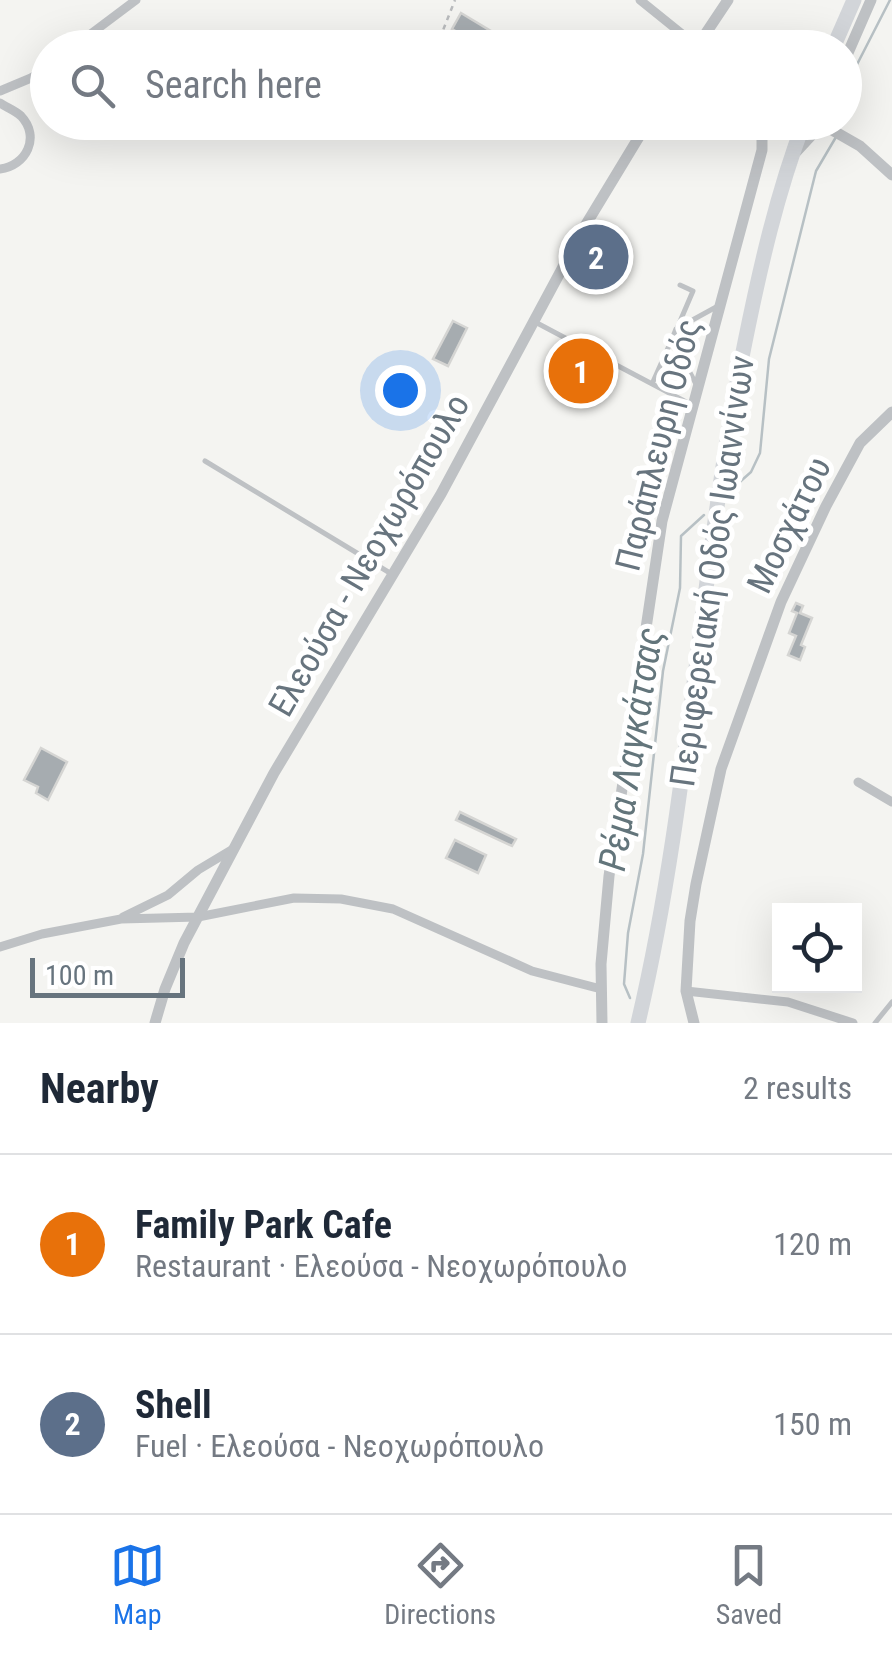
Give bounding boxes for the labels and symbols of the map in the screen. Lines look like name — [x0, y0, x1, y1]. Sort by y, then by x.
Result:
pin: 2 — [564, 220, 628, 294]
street label: Παράπλευρη Οδός — [607, 315, 710, 575]
pin: 1 — [548, 334, 614, 408]
street label: Περιφερειακή Οδός Ιωαννίνων — [662, 353, 763, 789]
your location — [375, 365, 426, 416]
street label: Ελεούσα - Νεοχωρόπουλο — [260, 387, 478, 724]
street label: Μοσχάτου — [739, 451, 840, 600]
water label: Ρέμα Λαγκάτσας — [590, 624, 672, 874]
scale bar — [30, 953, 185, 998]

